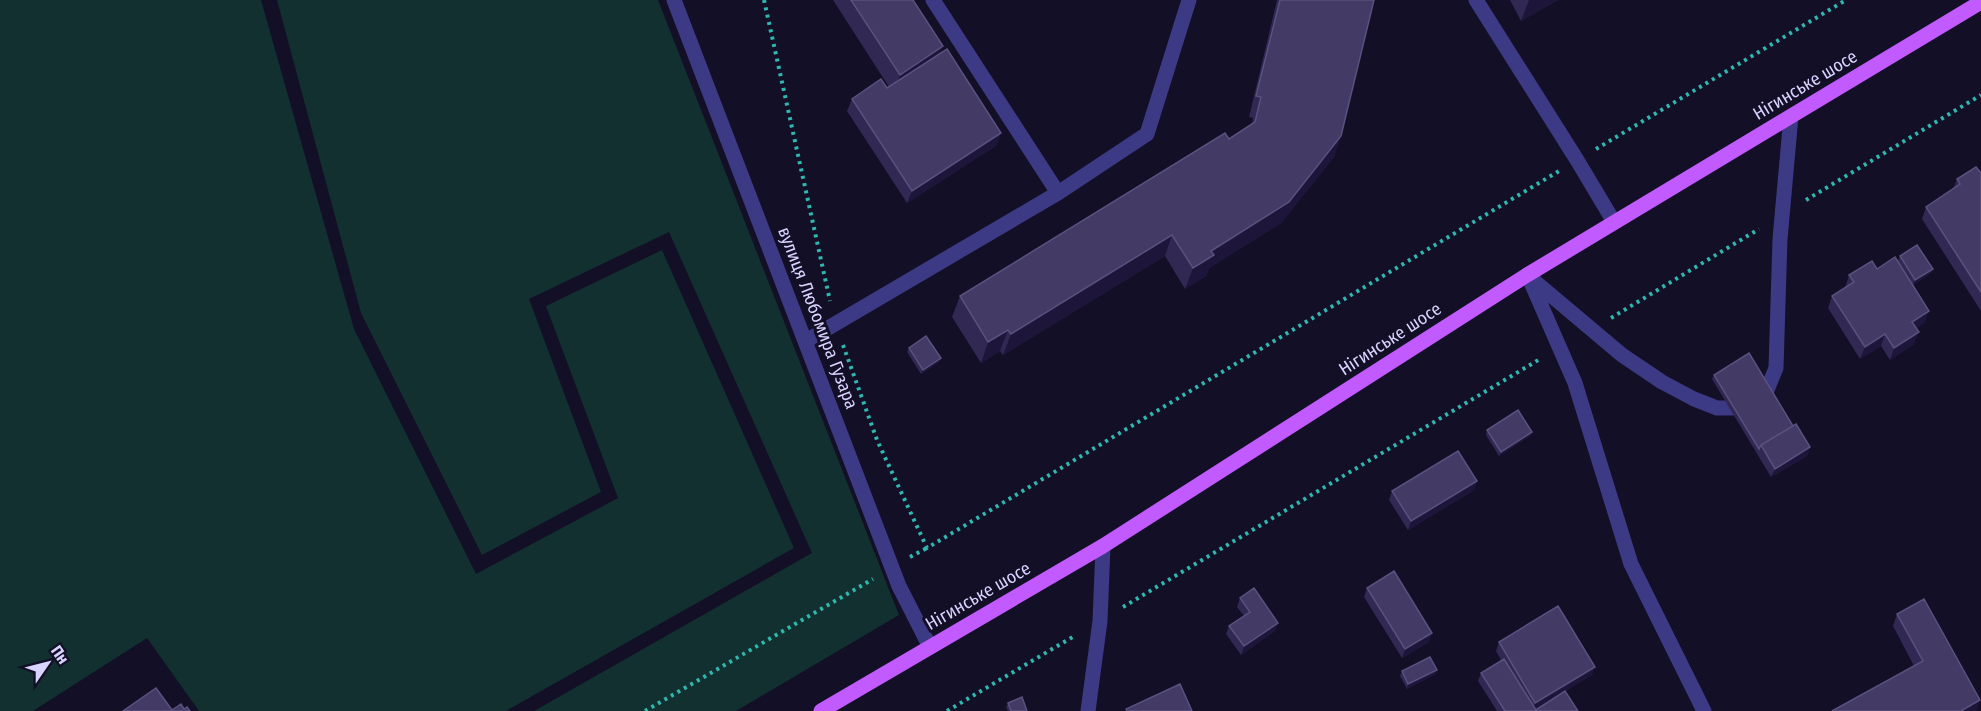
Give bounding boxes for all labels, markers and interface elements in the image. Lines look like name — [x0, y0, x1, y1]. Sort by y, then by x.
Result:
street label: Нігинське шосе — [1749, 45, 1861, 125]
street label: вулиця Любомира Гузара — [773, 224, 863, 412]
street label: Нігинське шосе — [1335, 298, 1445, 380]
street label: Нігинське шосе — [922, 557, 1035, 635]
north arrow — [18, 633, 78, 693]
text: Пн — [47, 642, 73, 668]

